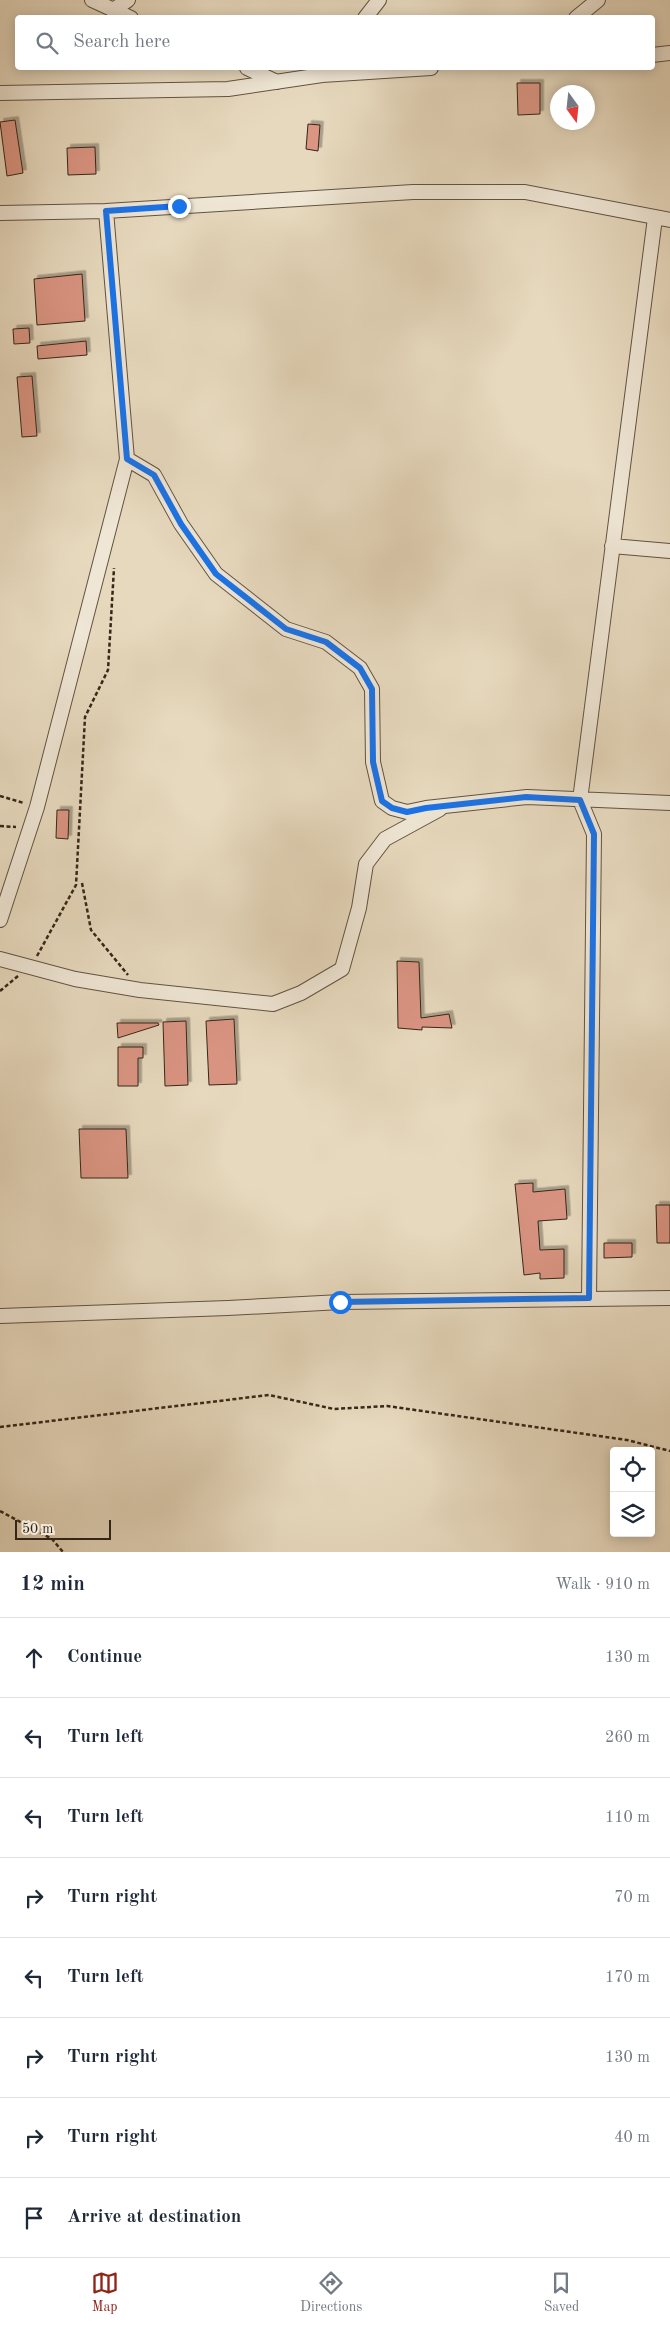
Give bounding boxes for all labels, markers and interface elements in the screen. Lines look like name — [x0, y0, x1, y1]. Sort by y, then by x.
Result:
search box — [15, 15, 655, 70]
icon: search — [33, 29, 61, 57]
text: Search here — [73, 33, 170, 52]
north arrow — [550, 85, 595, 130]
route end — [168, 195, 191, 218]
route start — [329, 1291, 352, 1314]
map controls — [610, 1447, 655, 1537]
button: locate — [610, 1447, 655, 1492]
button: layers — [610, 1492, 655, 1537]
scale bar — [15, 1517, 111, 1540]
text: 50 m — [22, 1522, 53, 1536]
text: 12 min — [20, 1574, 85, 1595]
text: Walk · 910 m — [555, 1577, 650, 1593]
icon: ahead — [20, 1644, 48, 1672]
text: Continue — [67, 1648, 142, 1667]
text: 130 m — [605, 1650, 650, 1666]
icon: left — [20, 1724, 48, 1752]
text: Turn left — [67, 1728, 144, 1747]
text: 260 m — [605, 1730, 650, 1746]
icon: left — [20, 1804, 48, 1832]
text: Turn left — [67, 1808, 144, 1827]
text: 110 m — [605, 1810, 650, 1826]
icon: right — [20, 1884, 48, 1912]
text: Turn right — [67, 1888, 157, 1907]
text: 70 m — [614, 1890, 650, 1906]
icon: left — [20, 1964, 48, 1992]
text: Turn left — [67, 1968, 144, 1987]
text: 170 m — [605, 1970, 650, 1986]
icon: right — [20, 2044, 48, 2072]
text: Turn right — [67, 2048, 157, 2067]
text: 130 m — [605, 2050, 650, 2066]
icon: right — [20, 2124, 48, 2152]
text: Turn right — [67, 2128, 157, 2147]
text: 40 m — [614, 2130, 650, 2146]
icon: arrive — [20, 2204, 48, 2232]
text: Arrive at destination — [67, 2208, 241, 2227]
tab: Map — [91, 2269, 119, 2316]
tab: Directions — [300, 2269, 362, 2316]
tab: Saved — [544, 2269, 579, 2316]

